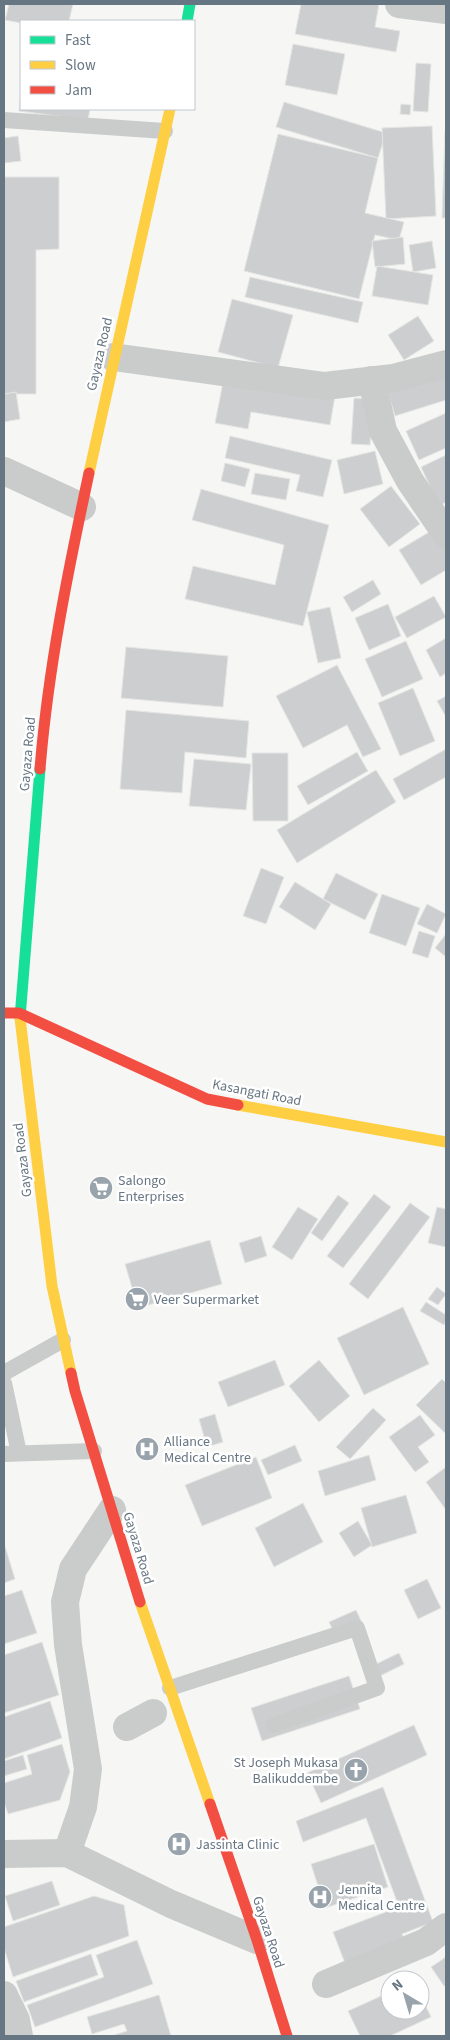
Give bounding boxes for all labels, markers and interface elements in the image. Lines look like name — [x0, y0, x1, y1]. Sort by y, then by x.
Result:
legend — [20, 20, 195, 110]
text: Fast — [65, 30, 91, 51]
text: Slow — [65, 55, 96, 76]
text: Jam — [65, 80, 92, 101]
street label: Gayaza Road — [82, 316, 118, 393]
street label: Gayaza Road — [15, 716, 41, 792]
street label: Kasangati Road — [210, 1075, 303, 1111]
street label: Gayaza Road — [9, 1122, 37, 1198]
place label: Salongo Enterprises — [118, 1171, 184, 1207]
supermarket icon: Salongo Enterprises — [88, 1175, 114, 1201]
supermarket icon: Veer Supermarket — [124, 1286, 150, 1312]
place label: Veer Supermarket — [154, 1290, 259, 1310]
place label: Alliance Medical Centre — [164, 1432, 251, 1468]
hospital icon: Alliance Medical Centre — [134, 1436, 160, 1462]
street label: Gayaza Road — [118, 1510, 159, 1587]
place label: St Joseph Mukasa Balikuddembe — [234, 1753, 338, 1789]
church icon: St Joseph Mukasa Balikuddembe — [343, 1757, 369, 1783]
hospital icon: Jassinta Clinic — [166, 1831, 192, 1857]
place label: Jassinta Clinic — [196, 1835, 280, 1855]
place label: Jennita Medical Centre — [338, 1880, 425, 1916]
hospital icon: Jennita Medical Centre — [307, 1884, 333, 1910]
street label: Gayaza Road — [247, 1894, 289, 1971]
north arrow — [380, 1970, 430, 2020]
text: N — [388, 1975, 407, 1996]

